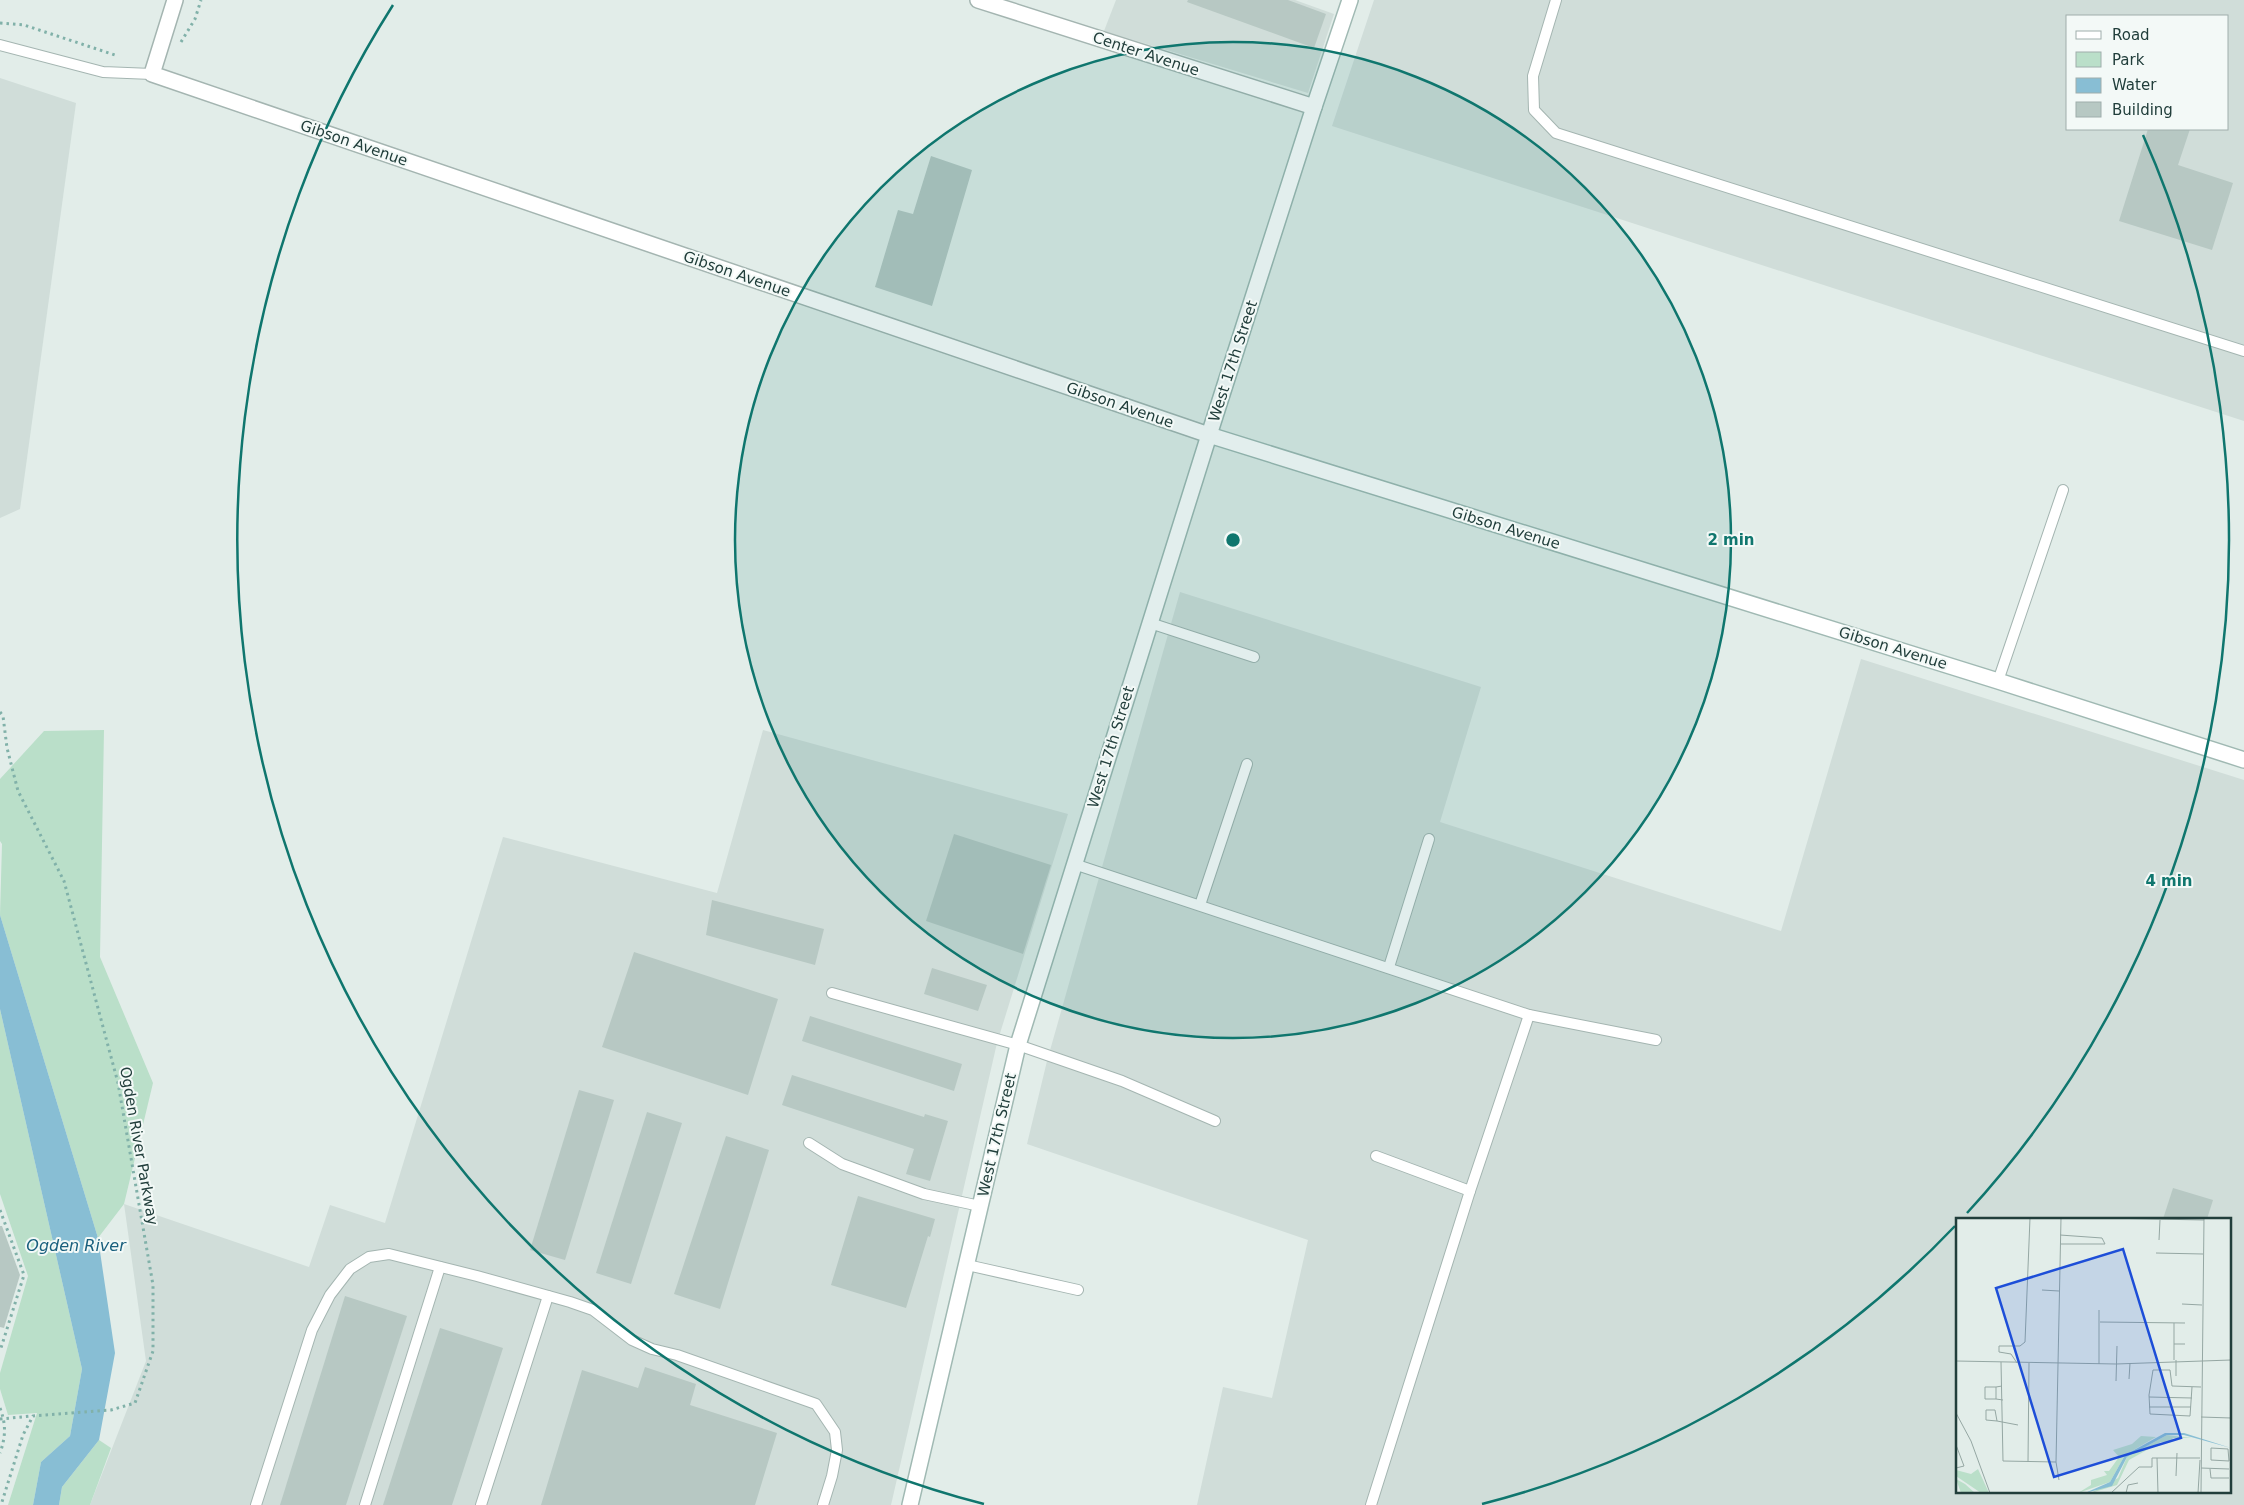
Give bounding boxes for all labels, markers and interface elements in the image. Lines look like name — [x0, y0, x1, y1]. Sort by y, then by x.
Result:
legend — [2066, 15, 2229, 130]
text: Road — [2112, 26, 2150, 44]
street label: Center Avenue — [1090, 28, 1202, 80]
text: Park — [2112, 51, 2145, 69]
text: Water — [2112, 76, 2157, 94]
text: Building — [2112, 101, 2173, 119]
street label: Gibson Avenue — [298, 116, 410, 170]
street label: Gibson Avenue — [681, 247, 793, 301]
street label: West 17th Street — [1205, 298, 1261, 424]
street label: Gibson Avenue — [1064, 378, 1176, 432]
street label: Gibson Avenue — [1450, 503, 1562, 553]
centre of rings — [1224, 531, 1242, 549]
text: 2 min — [1707, 531, 1755, 549]
street label: Gibson Avenue — [1837, 623, 1949, 673]
street label: West 17th Street — [1084, 684, 1138, 810]
text: 4 min — [2145, 872, 2193, 890]
street label: Ogden River Parkway — [116, 1065, 162, 1227]
street label: West 17th Street — [974, 1071, 1020, 1199]
inset map — [1956, 1218, 2232, 1492]
water label: Ogden River — [26, 1236, 127, 1255]

